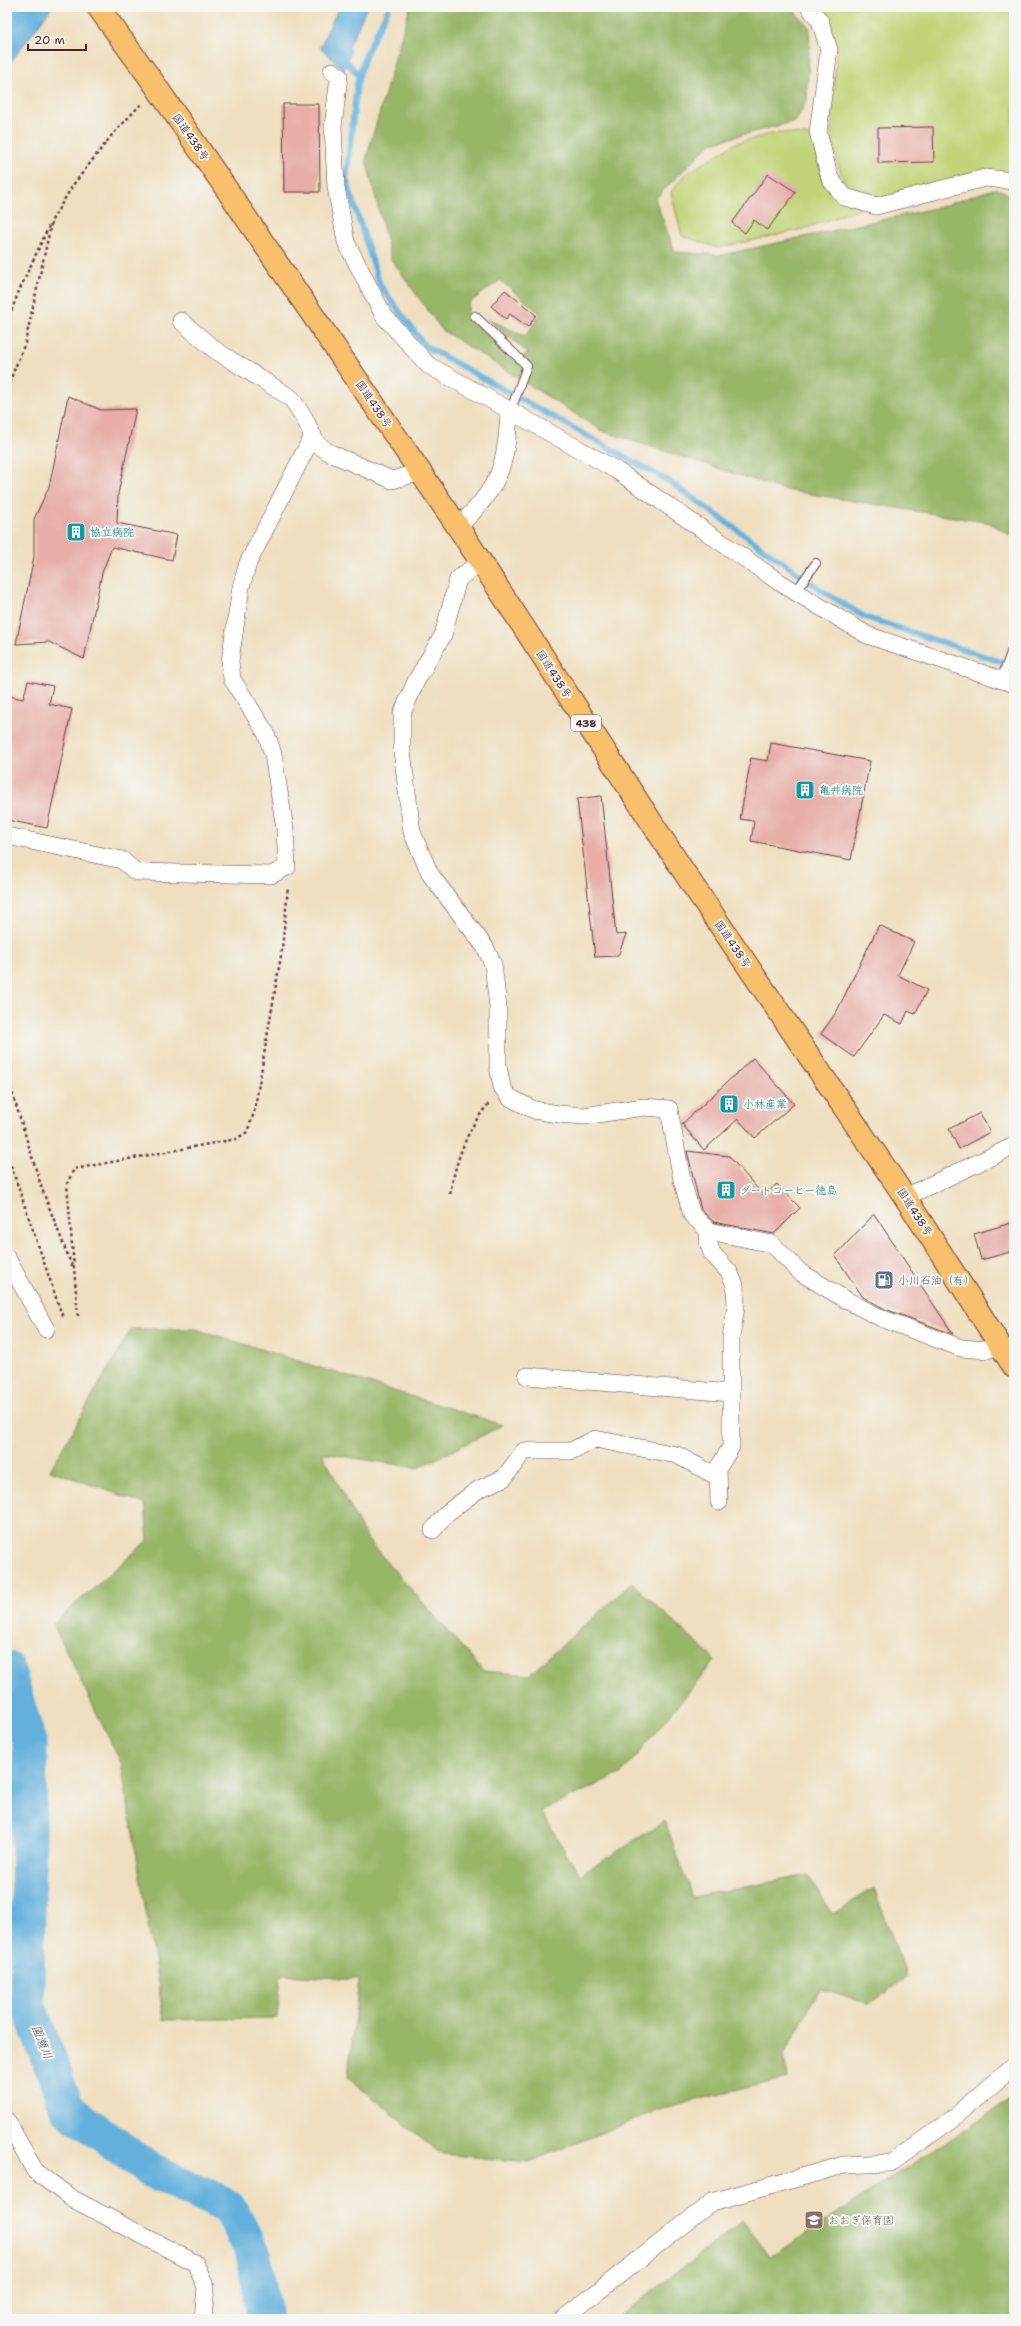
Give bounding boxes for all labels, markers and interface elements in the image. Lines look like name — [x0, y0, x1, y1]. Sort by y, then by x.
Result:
scale bar — [28, 26, 86, 52]
text: 20 m — [34, 32, 65, 48]
street label: 国道438号 — [169, 110, 213, 164]
street label: 国道438号 — [352, 377, 395, 431]
building icon: 協立病院 — [65, 521, 87, 543]
place label: 協立病院 — [90, 525, 134, 540]
street label: 国道438号 — [532, 647, 575, 701]
road number: 438 — [571, 715, 601, 731]
building icon: 亀井病院 — [794, 779, 816, 801]
place label: 亀井病院 — [819, 783, 863, 798]
street label: 国道438号 — [711, 917, 754, 971]
building icon: 小林産業 — [718, 1093, 740, 1115]
place label: 小林産業 — [743, 1097, 787, 1112]
building icon: ダートコーヒー徳島 — [715, 1179, 737, 1201]
place label: ダートコーヒー徳島 — [740, 1183, 837, 1198]
street label: 国道438号 — [893, 1185, 936, 1239]
fuel station icon: 小川石油（有） — [873, 1269, 895, 1291]
place label: 小川石油（有） — [898, 1273, 975, 1288]
water label: 園瀬川 — [28, 2022, 56, 2062]
school or university icon: おおぎ保育園 — [803, 2209, 825, 2231]
place label: おおぎ保育園 — [828, 2213, 894, 2228]

